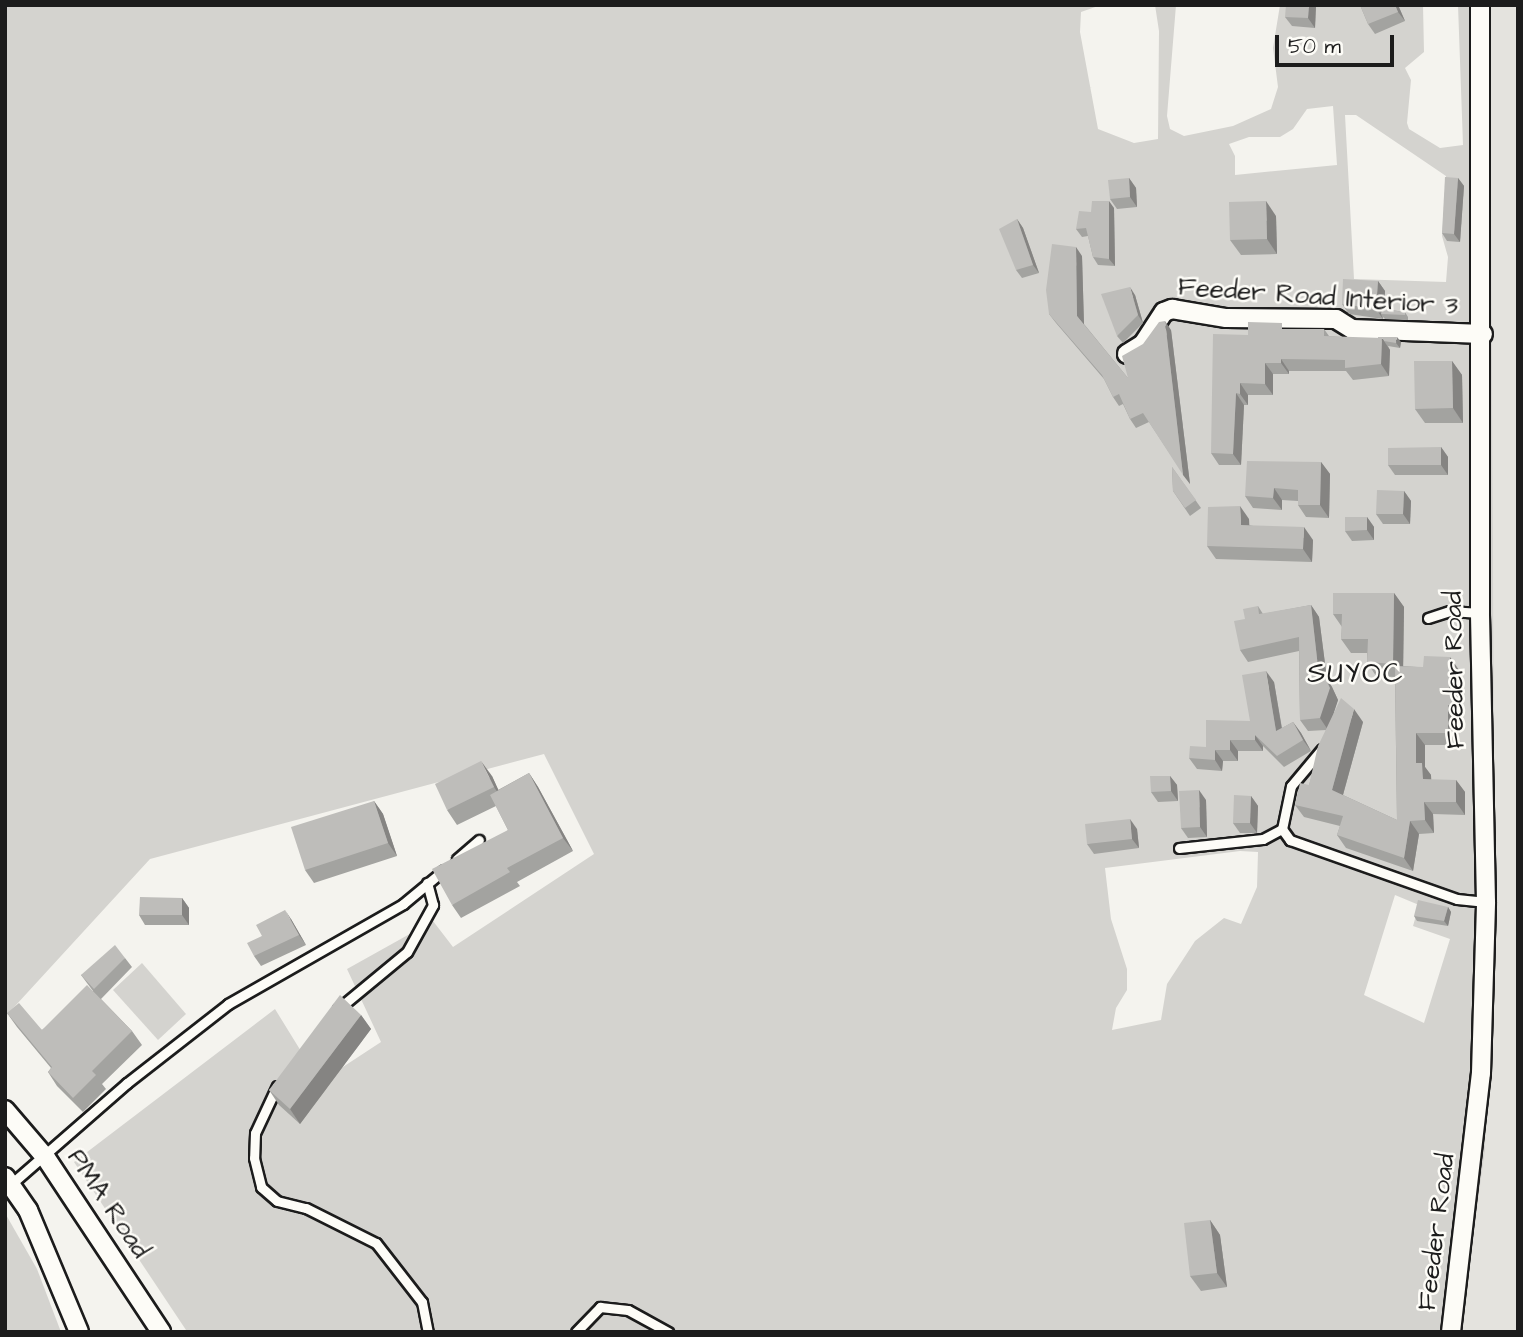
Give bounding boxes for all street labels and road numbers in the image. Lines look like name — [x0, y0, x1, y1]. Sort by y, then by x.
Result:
street label: Feeder Road Interior 3 — [1177, 272, 1459, 322]
street label: Feeder Road — [1438, 591, 1472, 749]
street label: PMA Road — [60, 1144, 156, 1264]
street label: Feeder Road — [1412, 1152, 1462, 1312]

